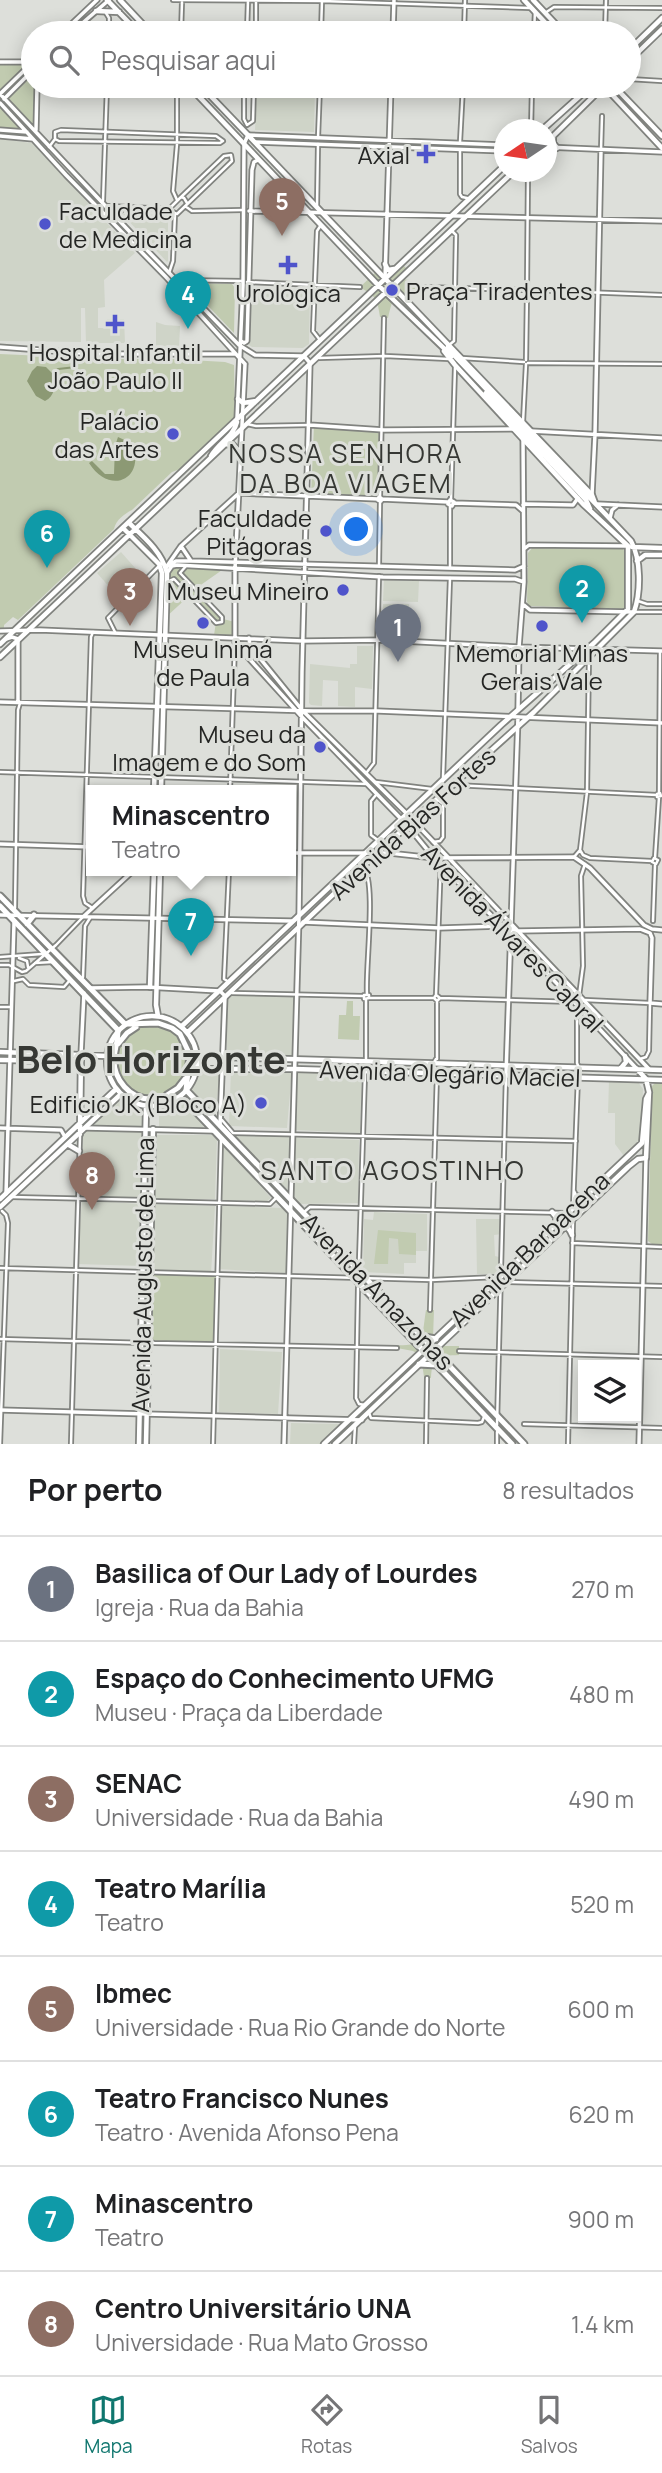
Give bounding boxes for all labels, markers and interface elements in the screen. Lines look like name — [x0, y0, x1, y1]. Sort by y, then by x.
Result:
search box — [21, 21, 641, 98]
icon: search — [45, 41, 83, 79]
text: Pesquisar aqui — [101, 42, 276, 78]
north arrow — [494, 119, 557, 182]
place label: Axial — [358, 138, 410, 171]
marker: Axial — [416, 144, 436, 164]
pin: 5 — [259, 178, 305, 236]
place label: Faculdade de Medicina — [59, 194, 192, 255]
marker: Faculdade de Medicina — [37, 216, 53, 232]
marker: Urológica — [278, 255, 298, 275]
pin: 4 — [165, 271, 211, 329]
place label: Praça Tiradentes — [406, 274, 593, 307]
place label: Urológica — [235, 276, 341, 309]
marker: Praça Tiradentes — [384, 282, 400, 298]
marker: Hospital Infantil João Paulo II — [105, 314, 125, 334]
place label: Hospital Infantil João Paulo II — [29, 335, 201, 396]
place label: Palácio das Artes — [54, 404, 159, 465]
marker: Palácio das Artes — [165, 426, 181, 442]
district label: NOSSA SENHORA DA BOA VIAGEM — [229, 435, 463, 501]
place label: Faculdade Pitágoras — [198, 501, 312, 562]
pin: 6 — [24, 510, 70, 568]
your location — [339, 512, 373, 546]
marker: Faculdade Pitágoras — [318, 523, 334, 539]
pin: 2 — [559, 565, 605, 623]
pin: 3 — [107, 568, 153, 626]
place label: Museu Mineiro — [167, 574, 329, 607]
marker: Museu Mineiro — [335, 582, 351, 598]
pin: 1 — [375, 604, 421, 662]
marker: Museu Inimá de Paula — [195, 615, 211, 631]
marker: Memorial Minas Gerais Vale — [534, 618, 550, 634]
place label: Museu Inimá de Paula — [133, 632, 273, 693]
place label: Memorial Minas Gerais Vale — [456, 636, 628, 697]
place label: Museu da Imagem e do Som — [112, 717, 306, 778]
marker: Museu da Imagem e do Som — [312, 739, 328, 755]
street label: Avenida Bias Fortes — [322, 739, 502, 907]
popup — [86, 785, 296, 876]
text: Minascentro — [112, 797, 270, 833]
text: Teatro — [112, 833, 181, 865]
street label: Avenida Álvares Cabral — [415, 837, 611, 1039]
pin: 7 — [168, 898, 214, 956]
district label: Belo Horizonte — [16, 1032, 286, 1084]
street label: Avenida Olegário Maciel — [319, 1052, 581, 1094]
place label: Edificio JK (Bloco A) — [30, 1087, 247, 1120]
marker: Edificio JK (Bloco A) — [253, 1095, 269, 1111]
street label: Avenida Augusto de Lima — [123, 1137, 161, 1413]
pin: 8 — [69, 1152, 115, 1210]
district label: SANTO AGOSTINHO — [261, 1152, 525, 1188]
street label: Avenida Barbacena — [442, 1164, 616, 1334]
street label: Avenida Amazonas — [294, 1205, 462, 1377]
map controls — [578, 1360, 641, 1423]
button: layers — [578, 1360, 641, 1423]
text: Por perto — [28, 1469, 163, 1510]
text: 8 resultados — [502, 1474, 634, 1506]
text: Basilica of Our Lady of Lourdes — [95, 1555, 478, 1591]
text: 1 — [46, 1573, 56, 1605]
text: 270 m — [571, 1573, 634, 1605]
text: Igreja · Rua da Bahia — [95, 1591, 304, 1623]
text: Espaço do Conhecimento UFMG — [95, 1660, 494, 1696]
text: 2 — [44, 1678, 58, 1710]
text: 480 m — [569, 1678, 634, 1710]
text: Museu · Praça da Liberdade — [95, 1696, 383, 1728]
text: SENAC — [95, 1765, 182, 1801]
text: 3 — [44, 1783, 58, 1815]
text: 490 m — [568, 1783, 634, 1815]
text: Universidade · Rua da Bahia — [95, 1801, 383, 1833]
text: Teatro Marília — [95, 1870, 266, 1906]
text: 4 — [44, 1888, 58, 1920]
text: 520 m — [570, 1888, 634, 1920]
text: Teatro — [95, 1906, 164, 1938]
text: Ibmec — [95, 1975, 172, 2011]
text: 5 — [44, 1993, 58, 2025]
text: 600 m — [568, 1993, 634, 2025]
text: Universidade · Rua Rio Grande do Norte — [95, 2011, 505, 2043]
text: Teatro Francisco Nunes — [95, 2080, 389, 2116]
text: 6 — [44, 2098, 58, 2130]
text: 620 m — [568, 2098, 634, 2130]
text: Teatro · Avenida Afonso Pena — [95, 2116, 399, 2148]
text: Minascentro — [95, 2185, 253, 2221]
text: 7 — [45, 2203, 57, 2235]
text: 900 m — [568, 2203, 634, 2235]
text: Teatro — [95, 2221, 164, 2253]
text: Centro Universitário UNA — [95, 2290, 411, 2326]
text: 8 — [44, 2308, 58, 2340]
text: 1.4 km — [571, 2308, 634, 2340]
text: Universidade · Rua Mato Grosso — [95, 2326, 428, 2358]
tab: Mapa — [84, 2391, 133, 2459]
tab: Rotas — [301, 2391, 352, 2459]
tab: Salvos — [521, 2391, 578, 2459]

